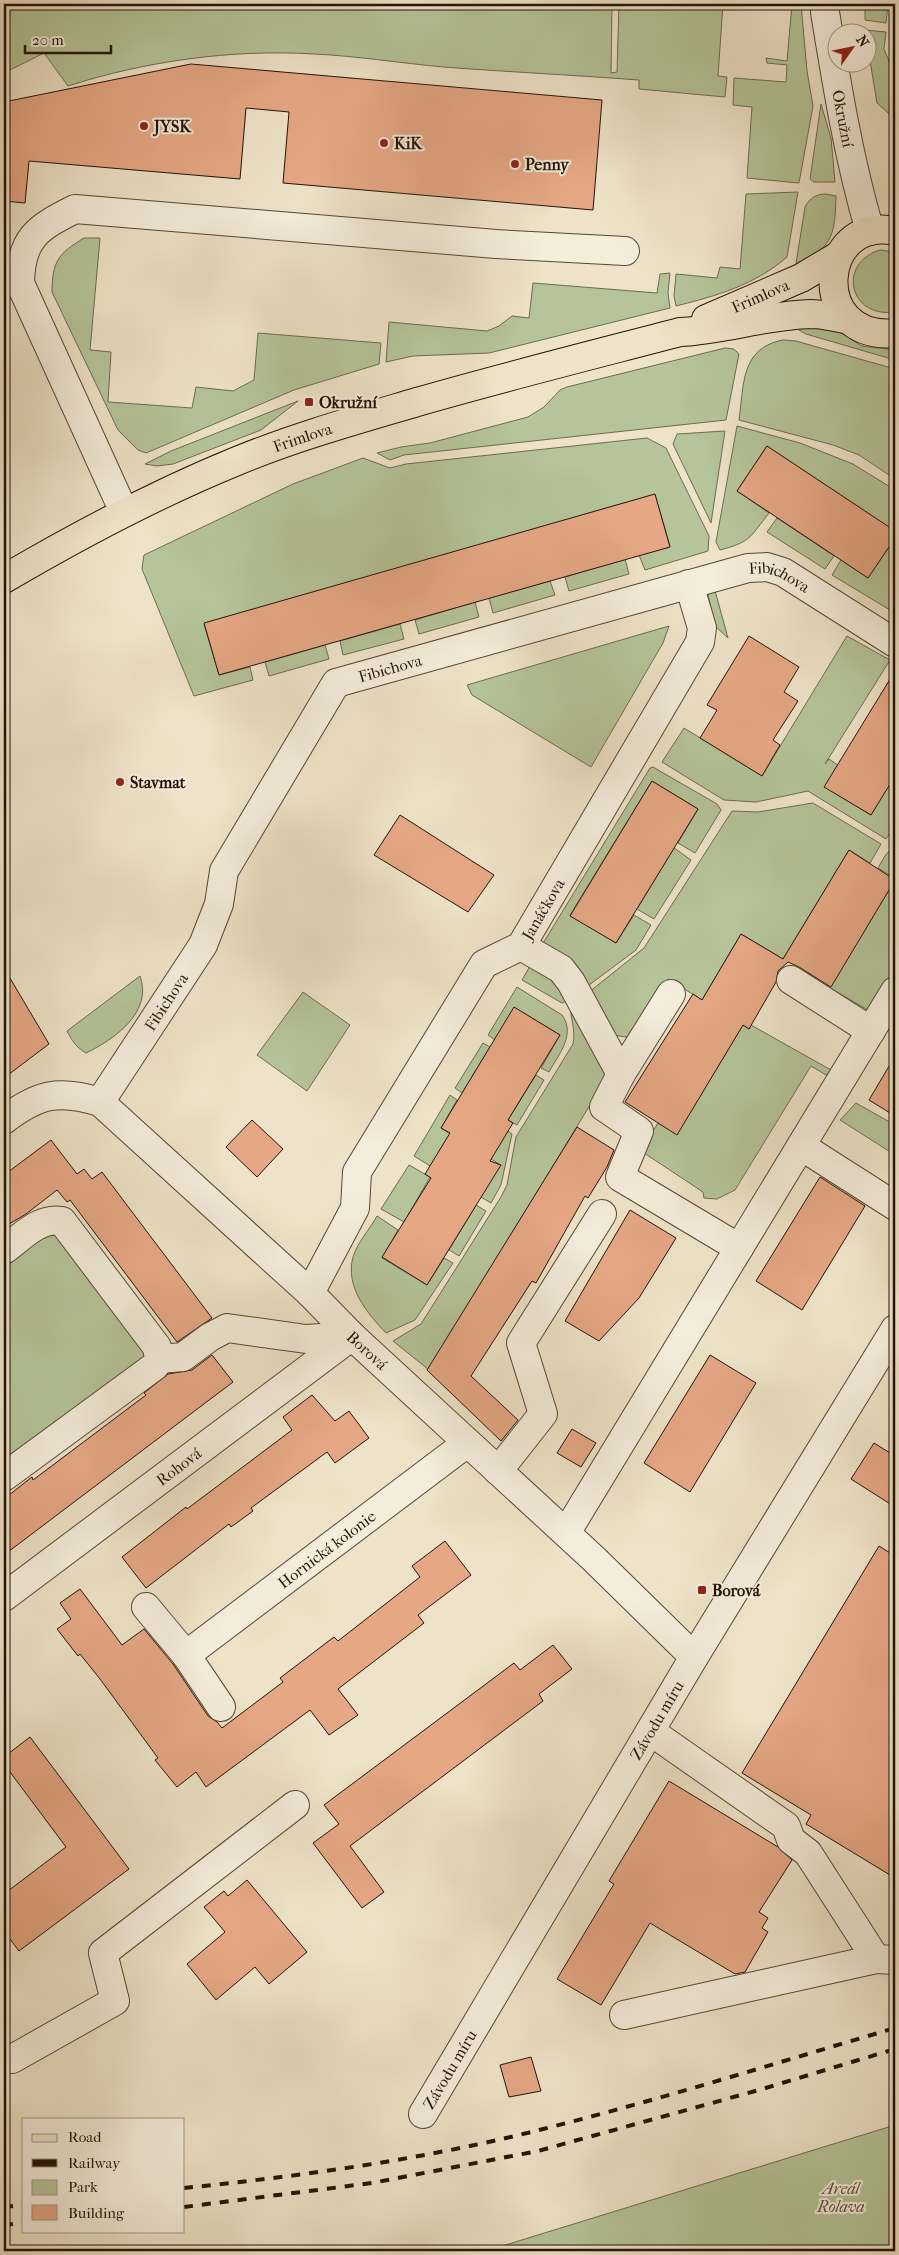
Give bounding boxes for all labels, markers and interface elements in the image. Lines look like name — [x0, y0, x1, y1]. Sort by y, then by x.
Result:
scale bar — [25, 22, 111, 54]
north arrow — [826, 22, 876, 72]
text: 20 m — [32, 31, 64, 49]
text: N — [852, 32, 873, 51]
street label: Okružní — [828, 88, 858, 149]
place label: JYSK — [152, 117, 192, 137]
marker: JYSK — [138, 120, 150, 132]
place label: KiK — [394, 134, 423, 153]
marker: KiK — [378, 137, 390, 149]
place label: Penny — [525, 155, 570, 175]
marker: Penny — [509, 158, 521, 170]
street label: Frimlova — [729, 275, 793, 317]
place label: Okružní — [319, 393, 378, 412]
marker: Okružní — [303, 396, 315, 408]
street label: Frimlova — [271, 419, 335, 456]
street label: Fibichova — [748, 558, 814, 597]
street label: Fibichova — [356, 650, 425, 686]
place label: Stavmat — [130, 773, 186, 792]
marker: Stavmat — [114, 776, 126, 788]
street label: Janáčkova — [517, 875, 569, 945]
street label: Fibichova — [140, 969, 192, 1034]
street label: Borová — [343, 1327, 392, 1374]
street label: Rohová — [152, 1443, 205, 1490]
street label: Hornická kolonie — [274, 1506, 379, 1592]
place label: Borová — [712, 1581, 761, 1600]
marker: Borová — [696, 1584, 708, 1596]
street label: Závodu míru — [626, 1677, 688, 1763]
street label: Závodu míru — [419, 2026, 481, 2113]
legend — [22, 2118, 185, 2232]
text: Road — [68, 2128, 102, 2146]
text: Railway — [68, 2154, 121, 2172]
text: Park — [68, 2178, 98, 2196]
park label: Areál Rolava — [816, 2179, 865, 2216]
text: Building — [68, 2204, 125, 2222]

